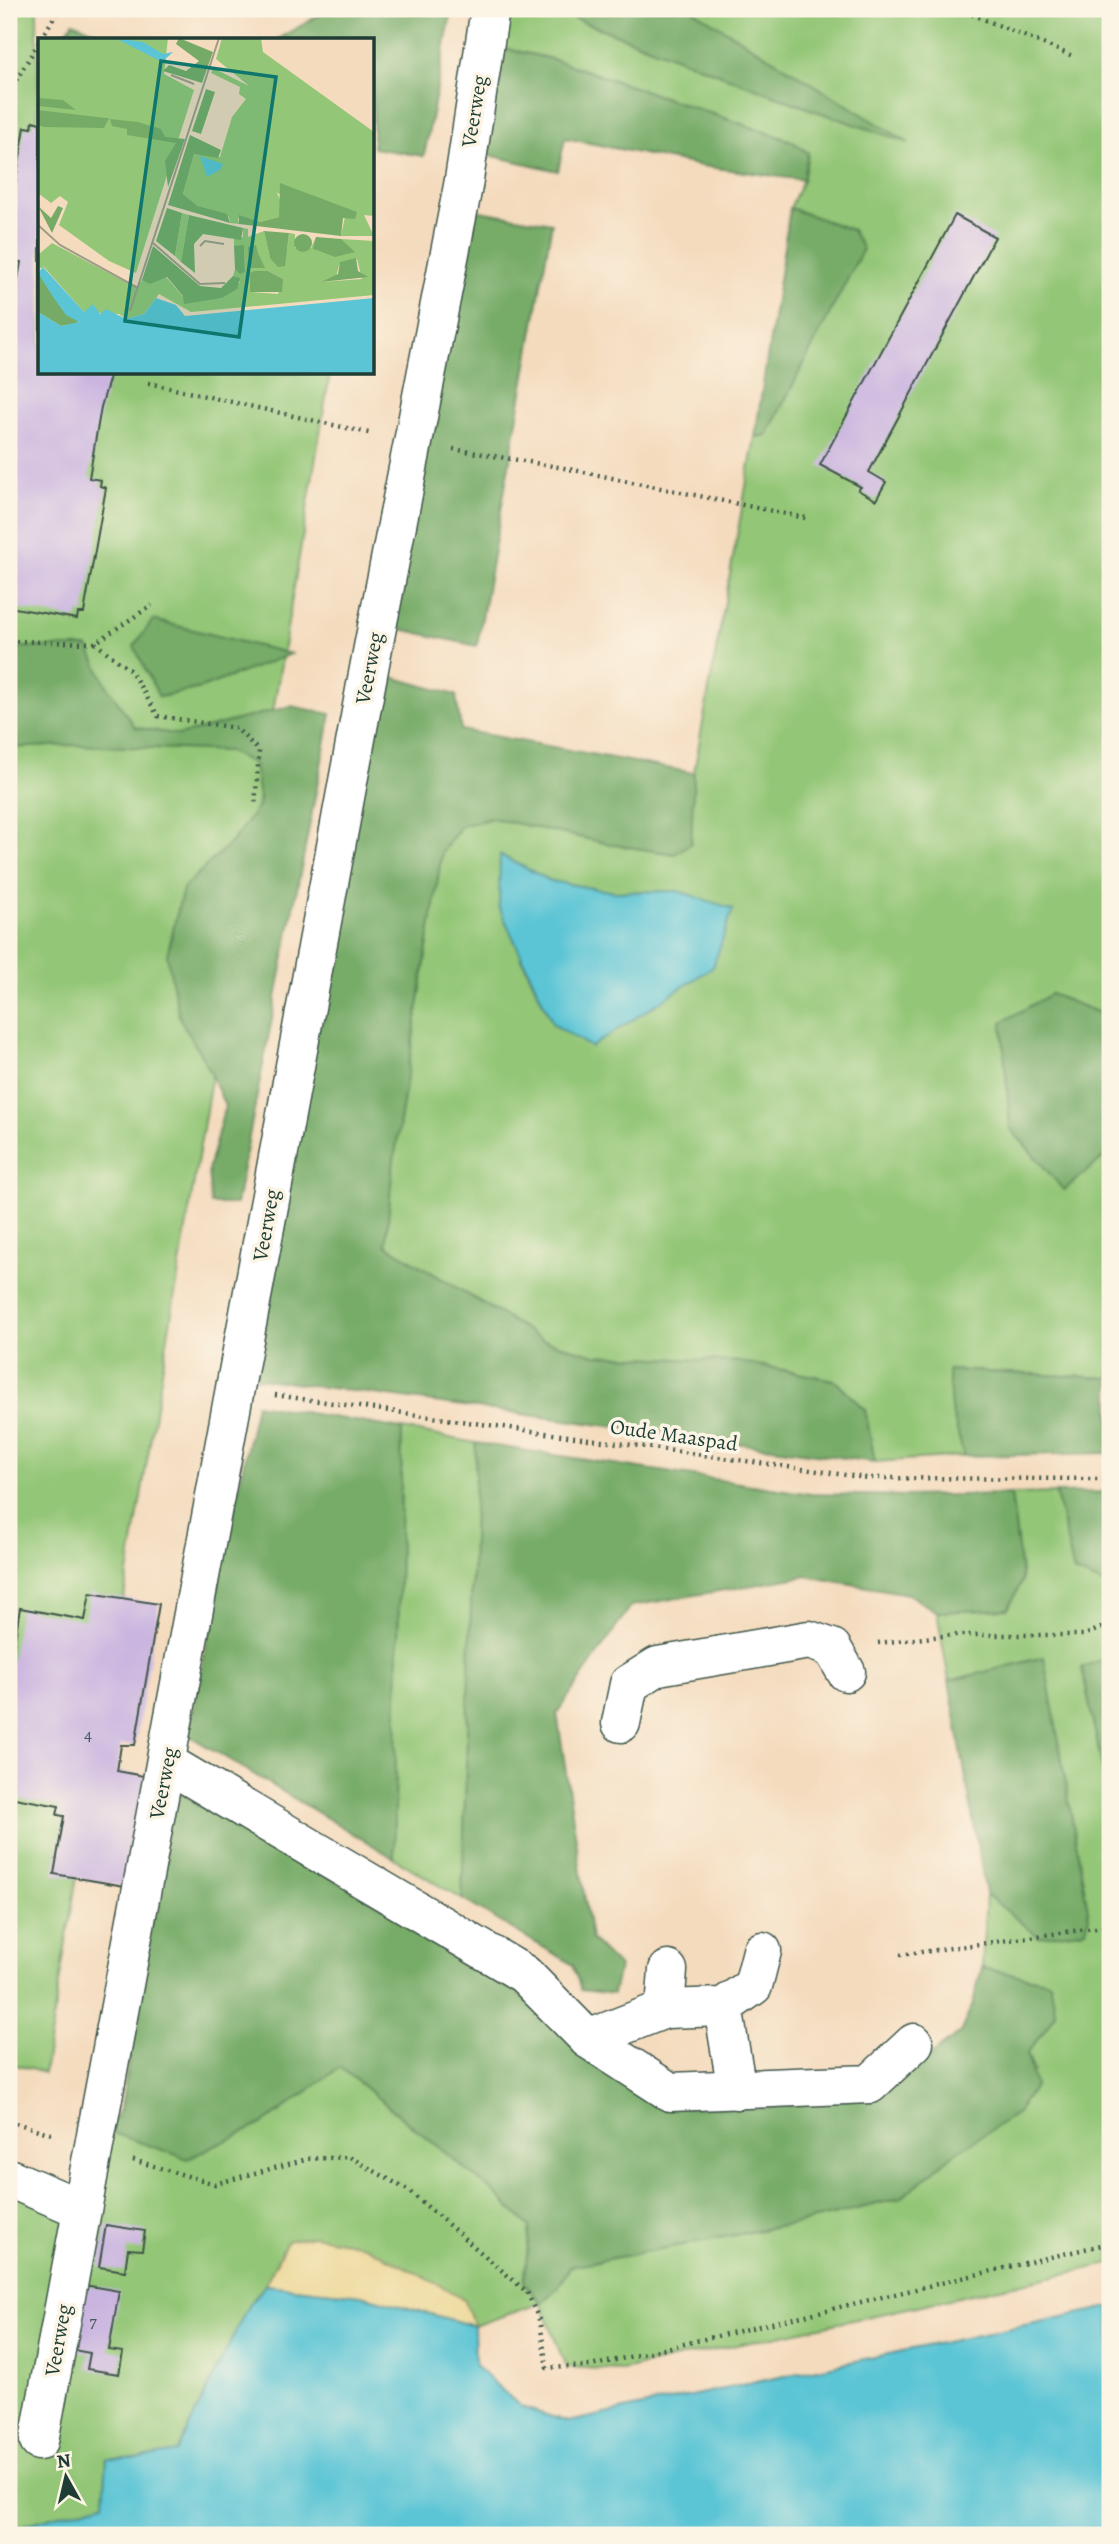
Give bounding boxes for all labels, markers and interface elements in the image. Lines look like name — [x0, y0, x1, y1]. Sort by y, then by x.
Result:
inset map — [38, 38, 374, 374]
street label: Veerweg — [454, 72, 494, 150]
street label: Veerweg — [348, 629, 390, 707]
street label: Veerweg — [246, 1186, 286, 1264]
street label: Oude Maaspad — [608, 1412, 740, 1458]
house number: 4 — [84, 1722, 92, 1746]
street label: Veerweg — [142, 1744, 184, 1822]
street label: Veerweg — [38, 2301, 78, 2379]
house number: 7 — [89, 2309, 97, 2333]
north arrow — [32, 2442, 102, 2512]
text: N — [55, 2447, 73, 2475]

